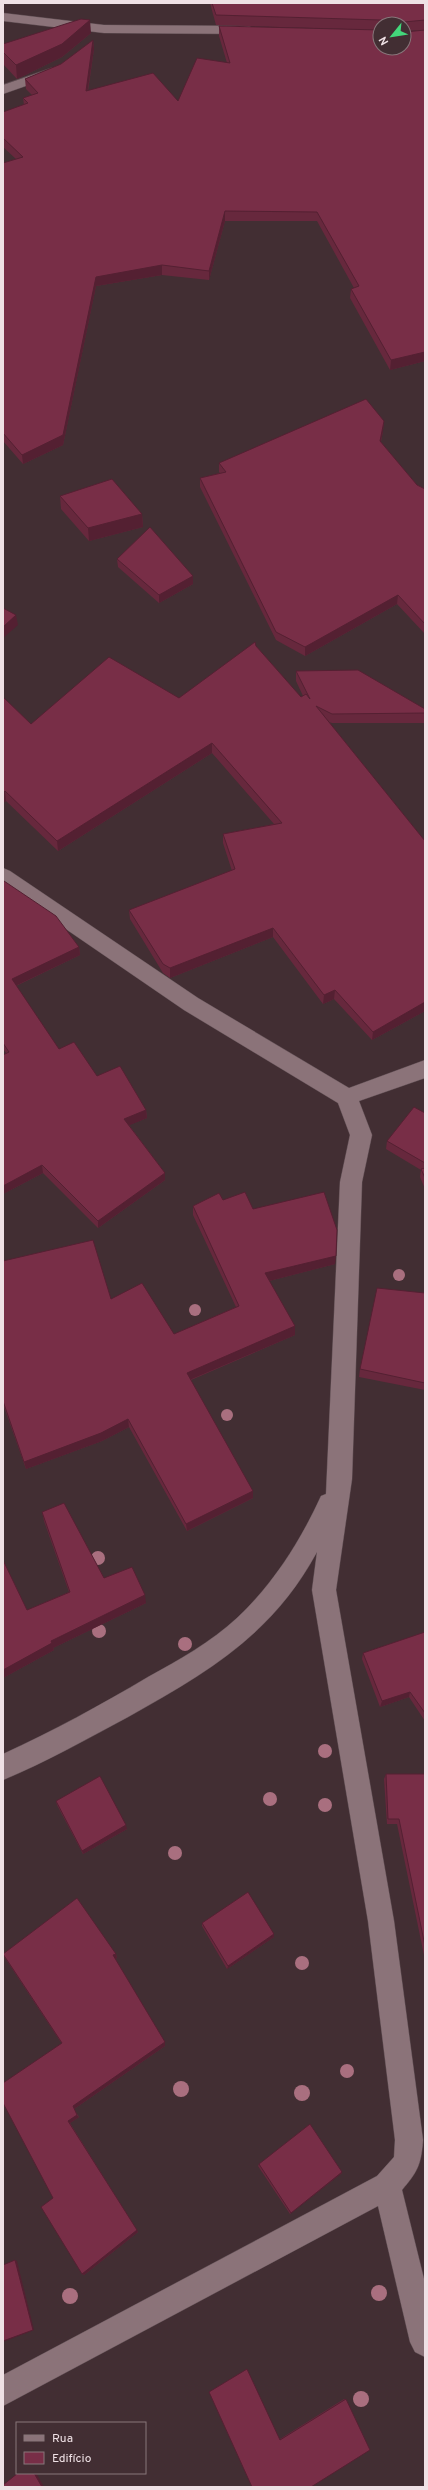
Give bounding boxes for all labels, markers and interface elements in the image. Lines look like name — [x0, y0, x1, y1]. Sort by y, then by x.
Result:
north arrow — [372, 16, 412, 56]
text: N — [376, 34, 392, 47]
legend — [16, 2422, 146, 2474]
text: Rua — [52, 2431, 73, 2447]
text: Edifício — [52, 2451, 92, 2467]

